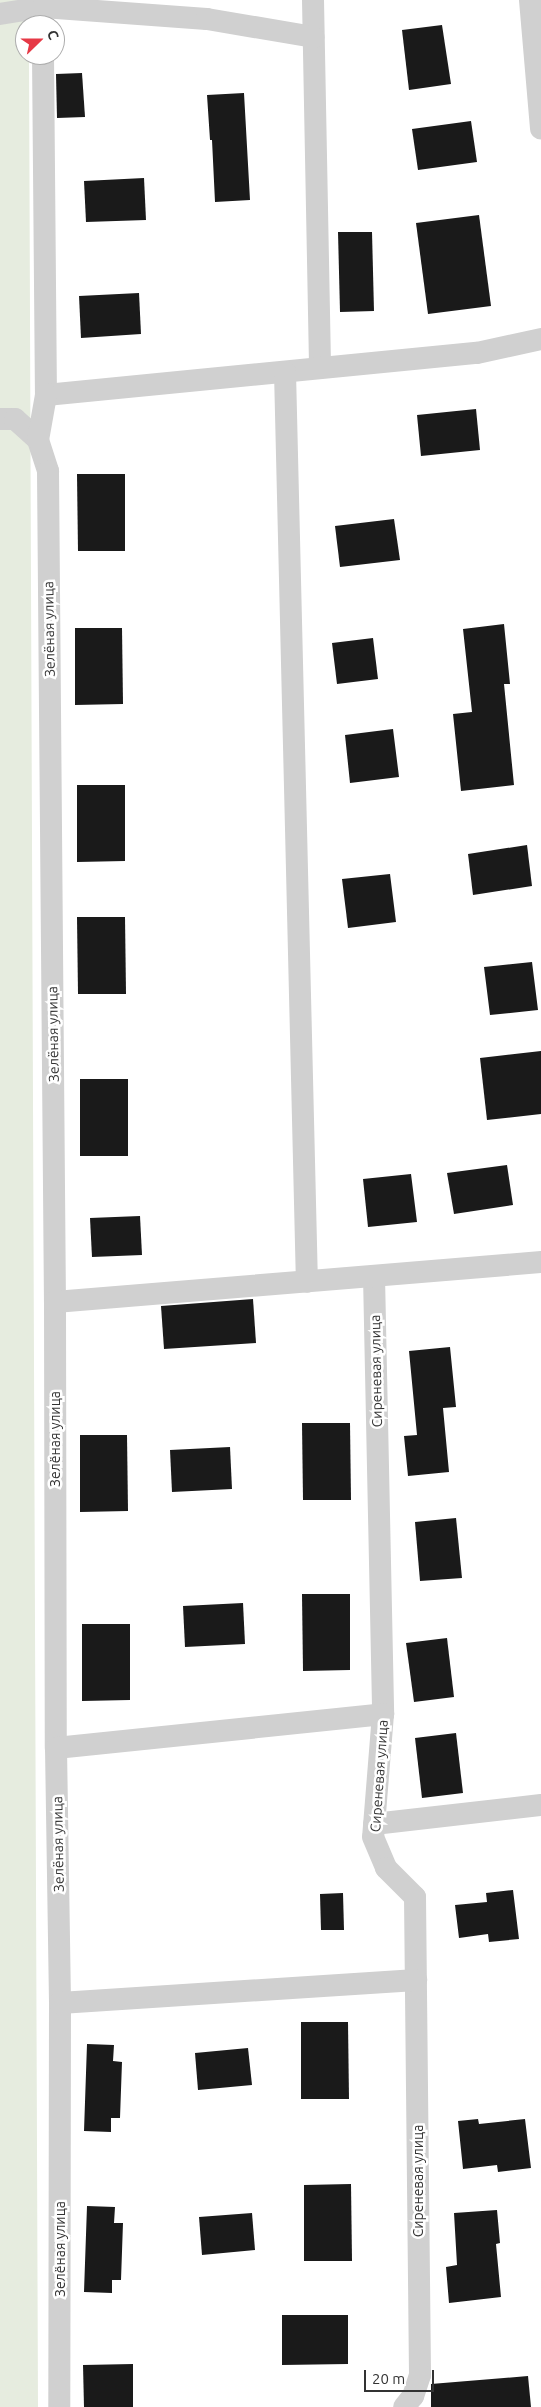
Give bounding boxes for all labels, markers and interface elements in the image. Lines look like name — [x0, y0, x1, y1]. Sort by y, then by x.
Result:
north arrow — [15, 15, 65, 65]
text: С — [44, 28, 62, 42]
street label: Зелёная улица — [40, 581, 58, 677]
street label: Зелёная улица — [44, 986, 62, 1082]
street label: Сиреневая улица — [367, 1315, 385, 1427]
street label: Зелёная улица — [47, 1391, 63, 1487]
street label: Сиреневая улица — [367, 1719, 391, 1833]
street label: Зелёная улица — [49, 1796, 67, 1892]
street label: Сиреневая улица — [410, 2125, 426, 2237]
street label: Зелёная улица — [52, 2201, 68, 2297]
scale bar — [366, 2360, 436, 2392]
text: 20 m — [372, 2370, 405, 2387]

